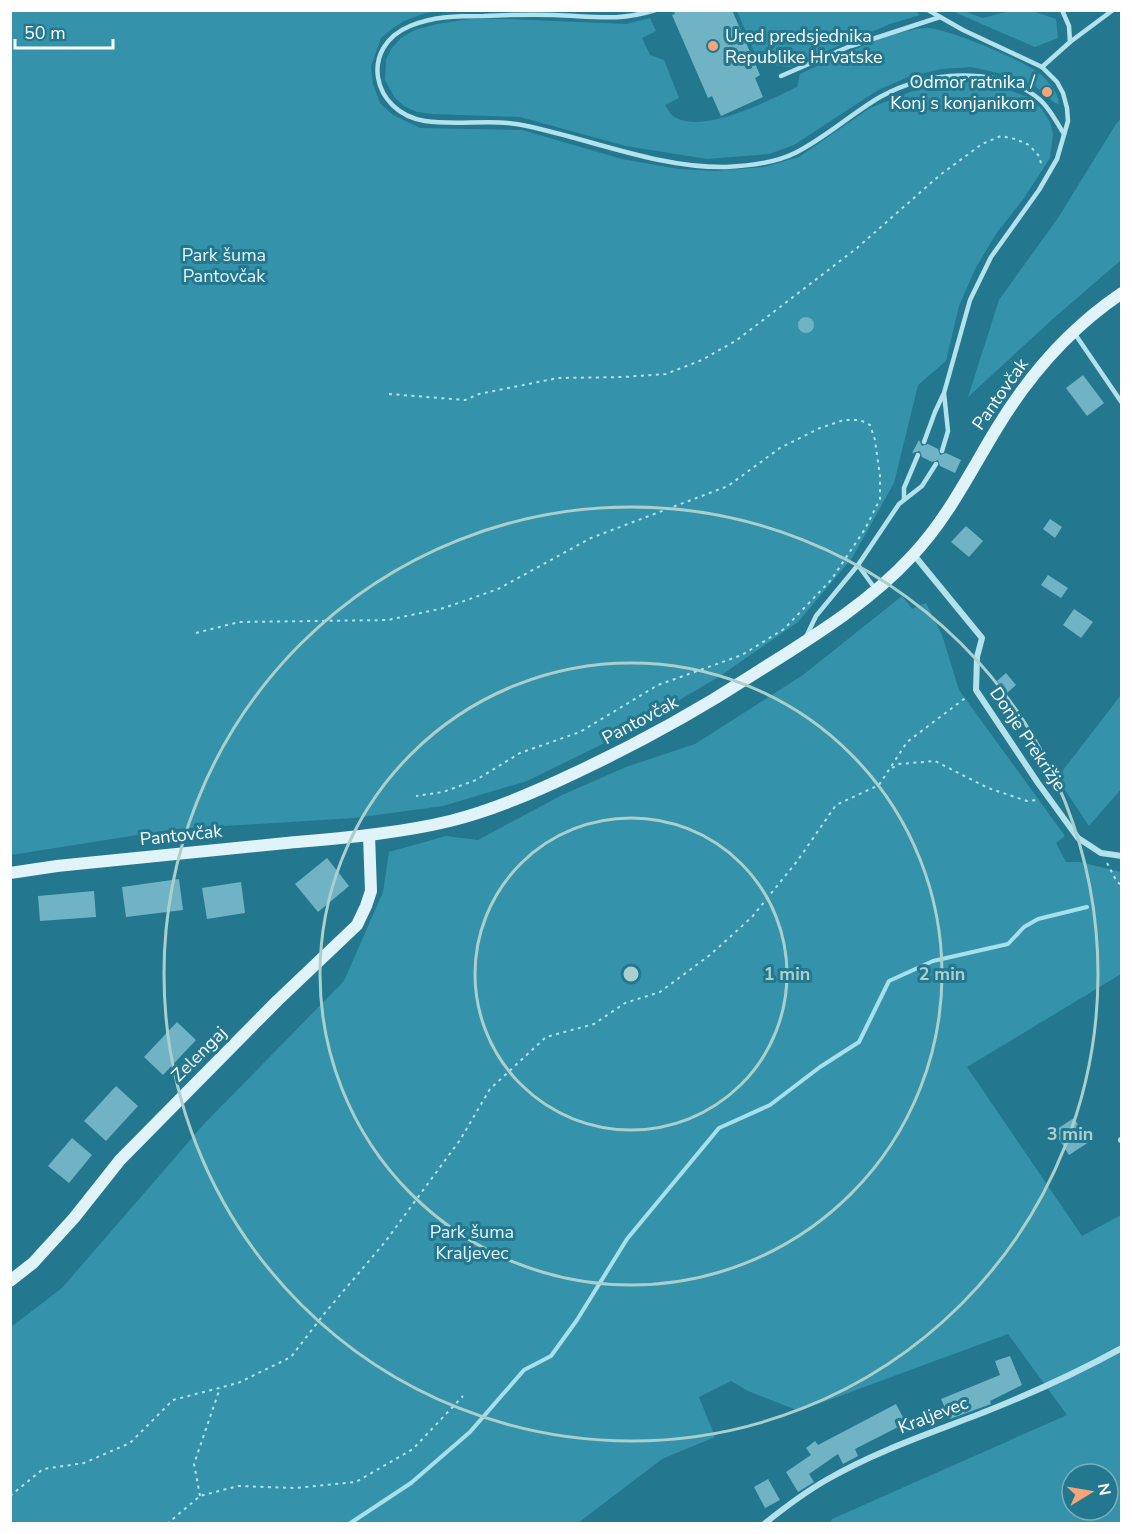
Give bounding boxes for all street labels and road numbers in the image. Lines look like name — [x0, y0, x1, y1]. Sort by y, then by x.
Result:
street label: Pantovčak — [966, 352, 1034, 435]
street label: Donje Prekrižje — [984, 682, 1072, 796]
street label: Pantovčak — [598, 690, 683, 750]
street label: Pantovčak — [139, 819, 224, 851]
street label: Zelengaj — [166, 1021, 232, 1087]
street label: Kraljevec — [895, 1391, 971, 1439]

